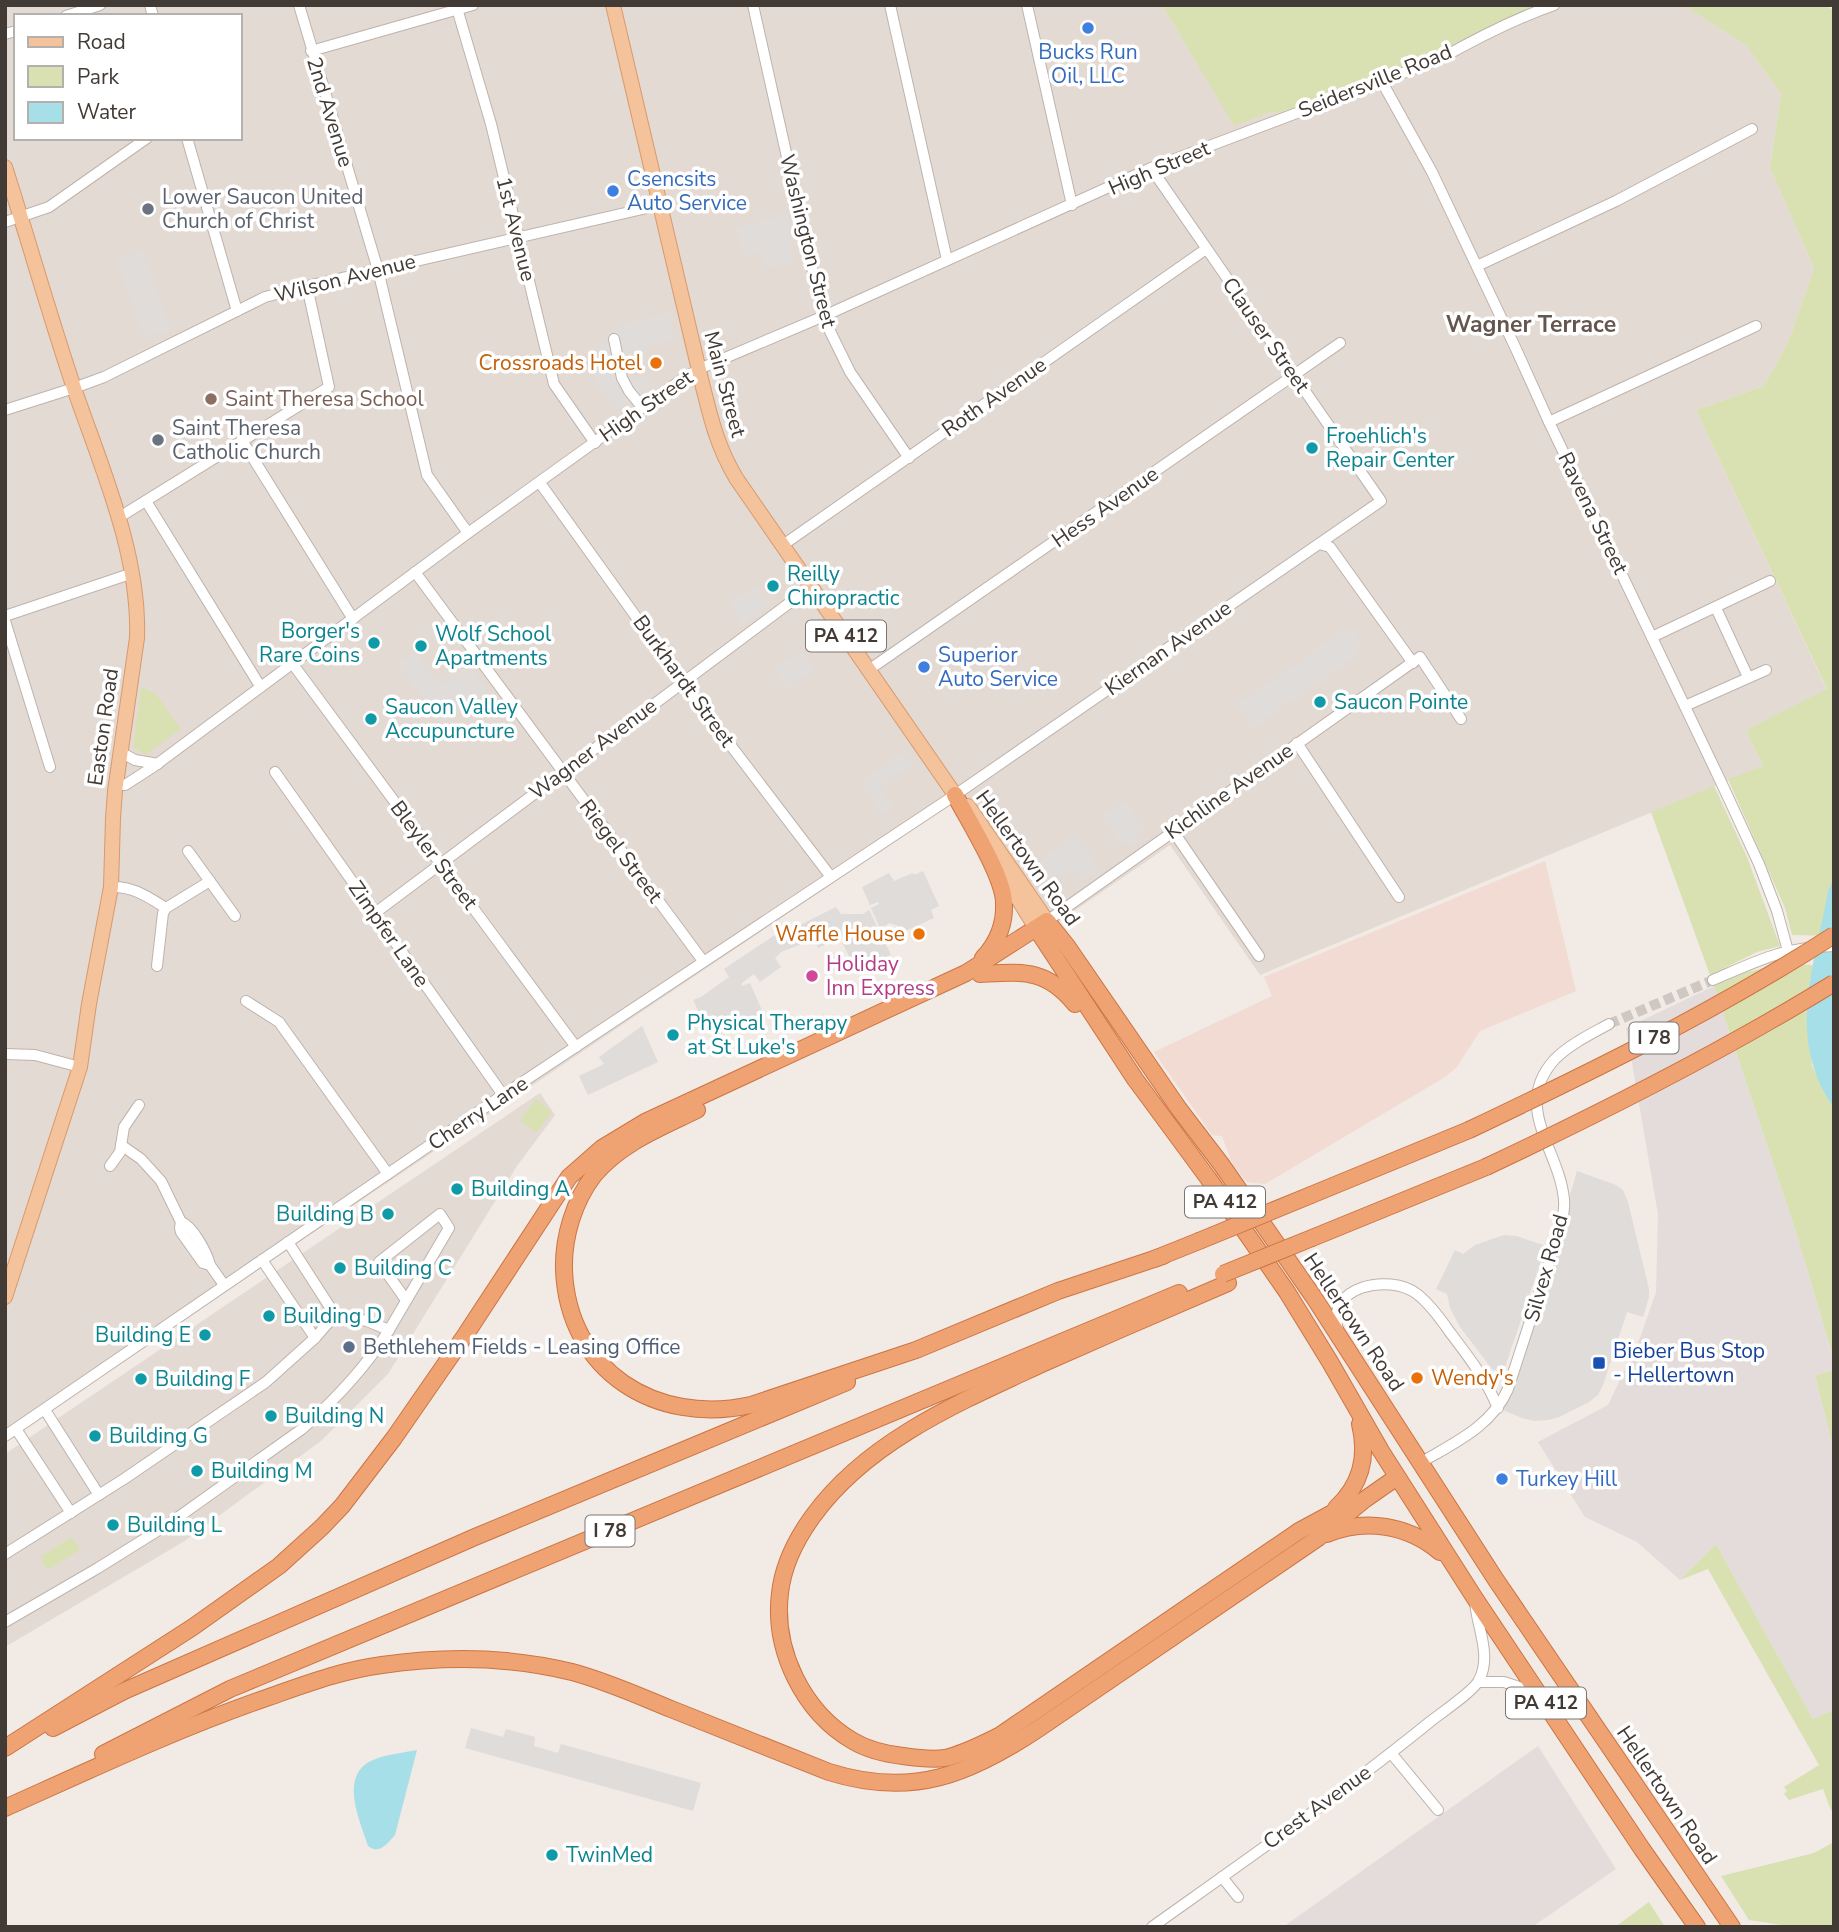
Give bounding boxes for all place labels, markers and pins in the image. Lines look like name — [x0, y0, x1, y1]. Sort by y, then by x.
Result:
marker: Bucks Run Oil, LLC — [1080, 20, 1096, 36]
place label: Bucks Run Oil, LLC — [1038, 38, 1138, 90]
place label: Csencsits Auto Service — [627, 165, 747, 217]
place label: Lower Saucon United Church of Christ — [162, 183, 364, 235]
marker: Csencsits Auto Service — [605, 183, 621, 199]
marker: Lower Saucon United Church of Christ — [140, 201, 156, 217]
place label: Crossroads Hotel — [478, 349, 643, 377]
marker: Crossroads Hotel — [648, 355, 664, 371]
place label: Saint Theresa School — [225, 385, 424, 413]
marker: Saint Theresa School — [203, 391, 219, 407]
place label: Saint Theresa Catholic Church — [172, 414, 321, 466]
place label: Froehlich's Repair Center — [1326, 422, 1455, 474]
marker: Saint Theresa Catholic Church — [150, 432, 166, 448]
marker: Froehlich's Repair Center — [1304, 440, 1320, 456]
place label: Reilly Chiropractic — [787, 560, 900, 612]
marker: Reilly Chiropractic — [765, 578, 781, 594]
place label: Borger's Rare Coins — [259, 617, 360, 669]
place label: Wolf School Apartments — [435, 620, 552, 672]
marker: Borger's Rare Coins — [366, 635, 382, 651]
marker: Wolf School Apartments — [413, 638, 429, 654]
place label: Superior Auto Service — [938, 641, 1058, 693]
marker: Superior Auto Service — [916, 659, 932, 675]
place label: Saucon Pointe — [1334, 688, 1468, 716]
place label: Saucon Valley Accupuncture — [385, 693, 518, 745]
marker: Saucon Pointe — [1312, 694, 1328, 710]
marker: Saucon Valley Accupuncture — [363, 711, 379, 727]
place label: Waffle House — [775, 920, 905, 948]
marker: Waffle House — [911, 926, 927, 942]
place label: Holiday Inn Express — [826, 950, 935, 1002]
marker: Holiday Inn Express — [804, 968, 820, 984]
place label: Physical Therapy at St Luke's — [687, 1009, 847, 1061]
marker: Physical Therapy at St Luke's — [665, 1027, 681, 1043]
place label: Building A — [471, 1175, 570, 1203]
marker: Building A — [449, 1181, 465, 1197]
place label: Building B — [276, 1200, 374, 1228]
marker: Building B — [380, 1206, 396, 1222]
place label: Building C — [354, 1254, 452, 1282]
marker: Building C — [332, 1260, 348, 1276]
place label: Building D — [283, 1302, 382, 1330]
marker: Building D — [261, 1308, 277, 1324]
place label: Building E — [95, 1321, 191, 1349]
marker: Building E — [197, 1327, 213, 1343]
place label: Bethlehem Fields - Leasing Office — [363, 1333, 681, 1361]
place label: Bieber Bus Stop - Hellertown — [1613, 1337, 1765, 1389]
marker: Bethlehem Fields - Leasing Office — [341, 1339, 357, 1355]
marker: Bieber Bus Stop - Hellertown — [1591, 1355, 1607, 1371]
place label: Wendy's — [1431, 1364, 1514, 1392]
place label: Building F — [155, 1365, 250, 1393]
marker: Wendy's — [1409, 1370, 1425, 1386]
marker: Building F — [133, 1371, 149, 1387]
place label: Building N — [285, 1402, 384, 1430]
marker: Building N — [263, 1408, 279, 1424]
place label: Building G — [109, 1422, 208, 1450]
marker: Building G — [87, 1428, 103, 1444]
place label: Building M — [211, 1457, 313, 1485]
marker: Building M — [189, 1463, 205, 1479]
place label: Turkey Hill — [1516, 1465, 1618, 1493]
marker: Turkey Hill — [1494, 1471, 1510, 1487]
place label: Building L — [127, 1511, 223, 1539]
marker: Building L — [105, 1517, 121, 1533]
place label: TwinMed — [566, 1841, 653, 1869]
marker: TwinMed — [544, 1847, 560, 1863]

